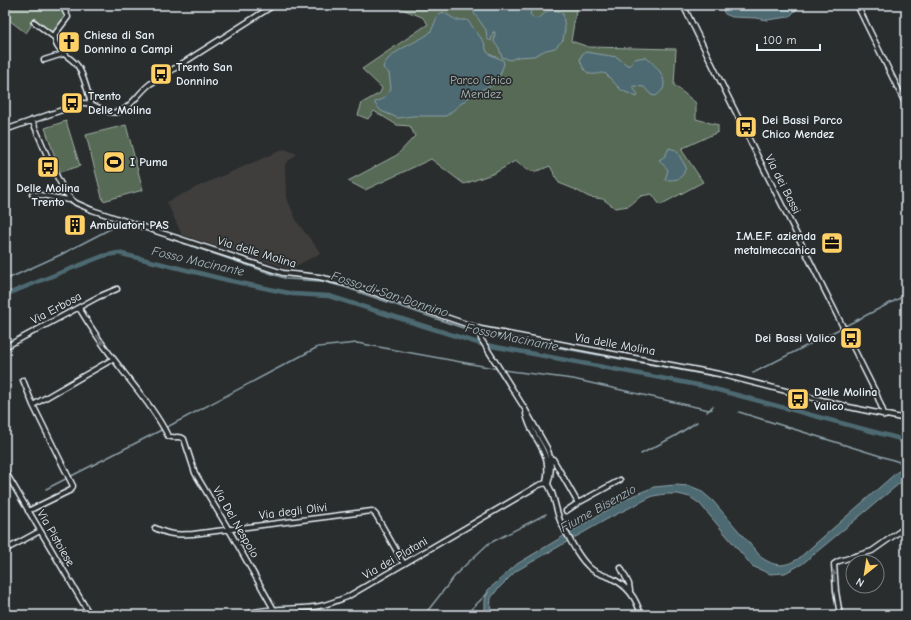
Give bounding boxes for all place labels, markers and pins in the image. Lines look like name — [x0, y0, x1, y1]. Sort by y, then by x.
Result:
place label: Chiesa di San Donnino a Campi — [84, 28, 173, 56]
church icon: Chiesa di San Donnino a Campi — [56, 29, 82, 55]
place label: Trento San Donnino — [176, 60, 232, 88]
bus stop icon: Trento San Donnino — [148, 61, 174, 87]
place label: Trento Delle Molina — [88, 89, 151, 117]
bus stop icon: Trento Delle Molina — [59, 90, 85, 116]
place label: Dei Bassi Parco Chico Mendez — [762, 113, 842, 141]
bus stop icon: Dei Bassi Parco Chico Mendez — [733, 114, 759, 140]
sports icon: I Puma — [101, 149, 127, 175]
bus stop icon: Delle Molina Trento — [35, 154, 61, 180]
place label: I Puma — [130, 155, 168, 169]
place label: Delle Molina Trento — [16, 181, 80, 209]
building icon: Ambulatori PAS — [62, 212, 88, 238]
place label: Ambulatori PAS — [90, 218, 169, 232]
place label: I.M.E.F. azienda metalmeccanica — [734, 229, 816, 257]
office icon: I.M.E.F. azienda metalmeccanica — [819, 230, 845, 256]
bus stop icon: Dei Bassi Valico — [838, 325, 864, 351]
place label: Dei Bassi Valico — [755, 331, 836, 345]
place label: Delle Molina Valico — [814, 385, 877, 413]
bus stop icon: Delle Molina Valico — [785, 386, 811, 412]

